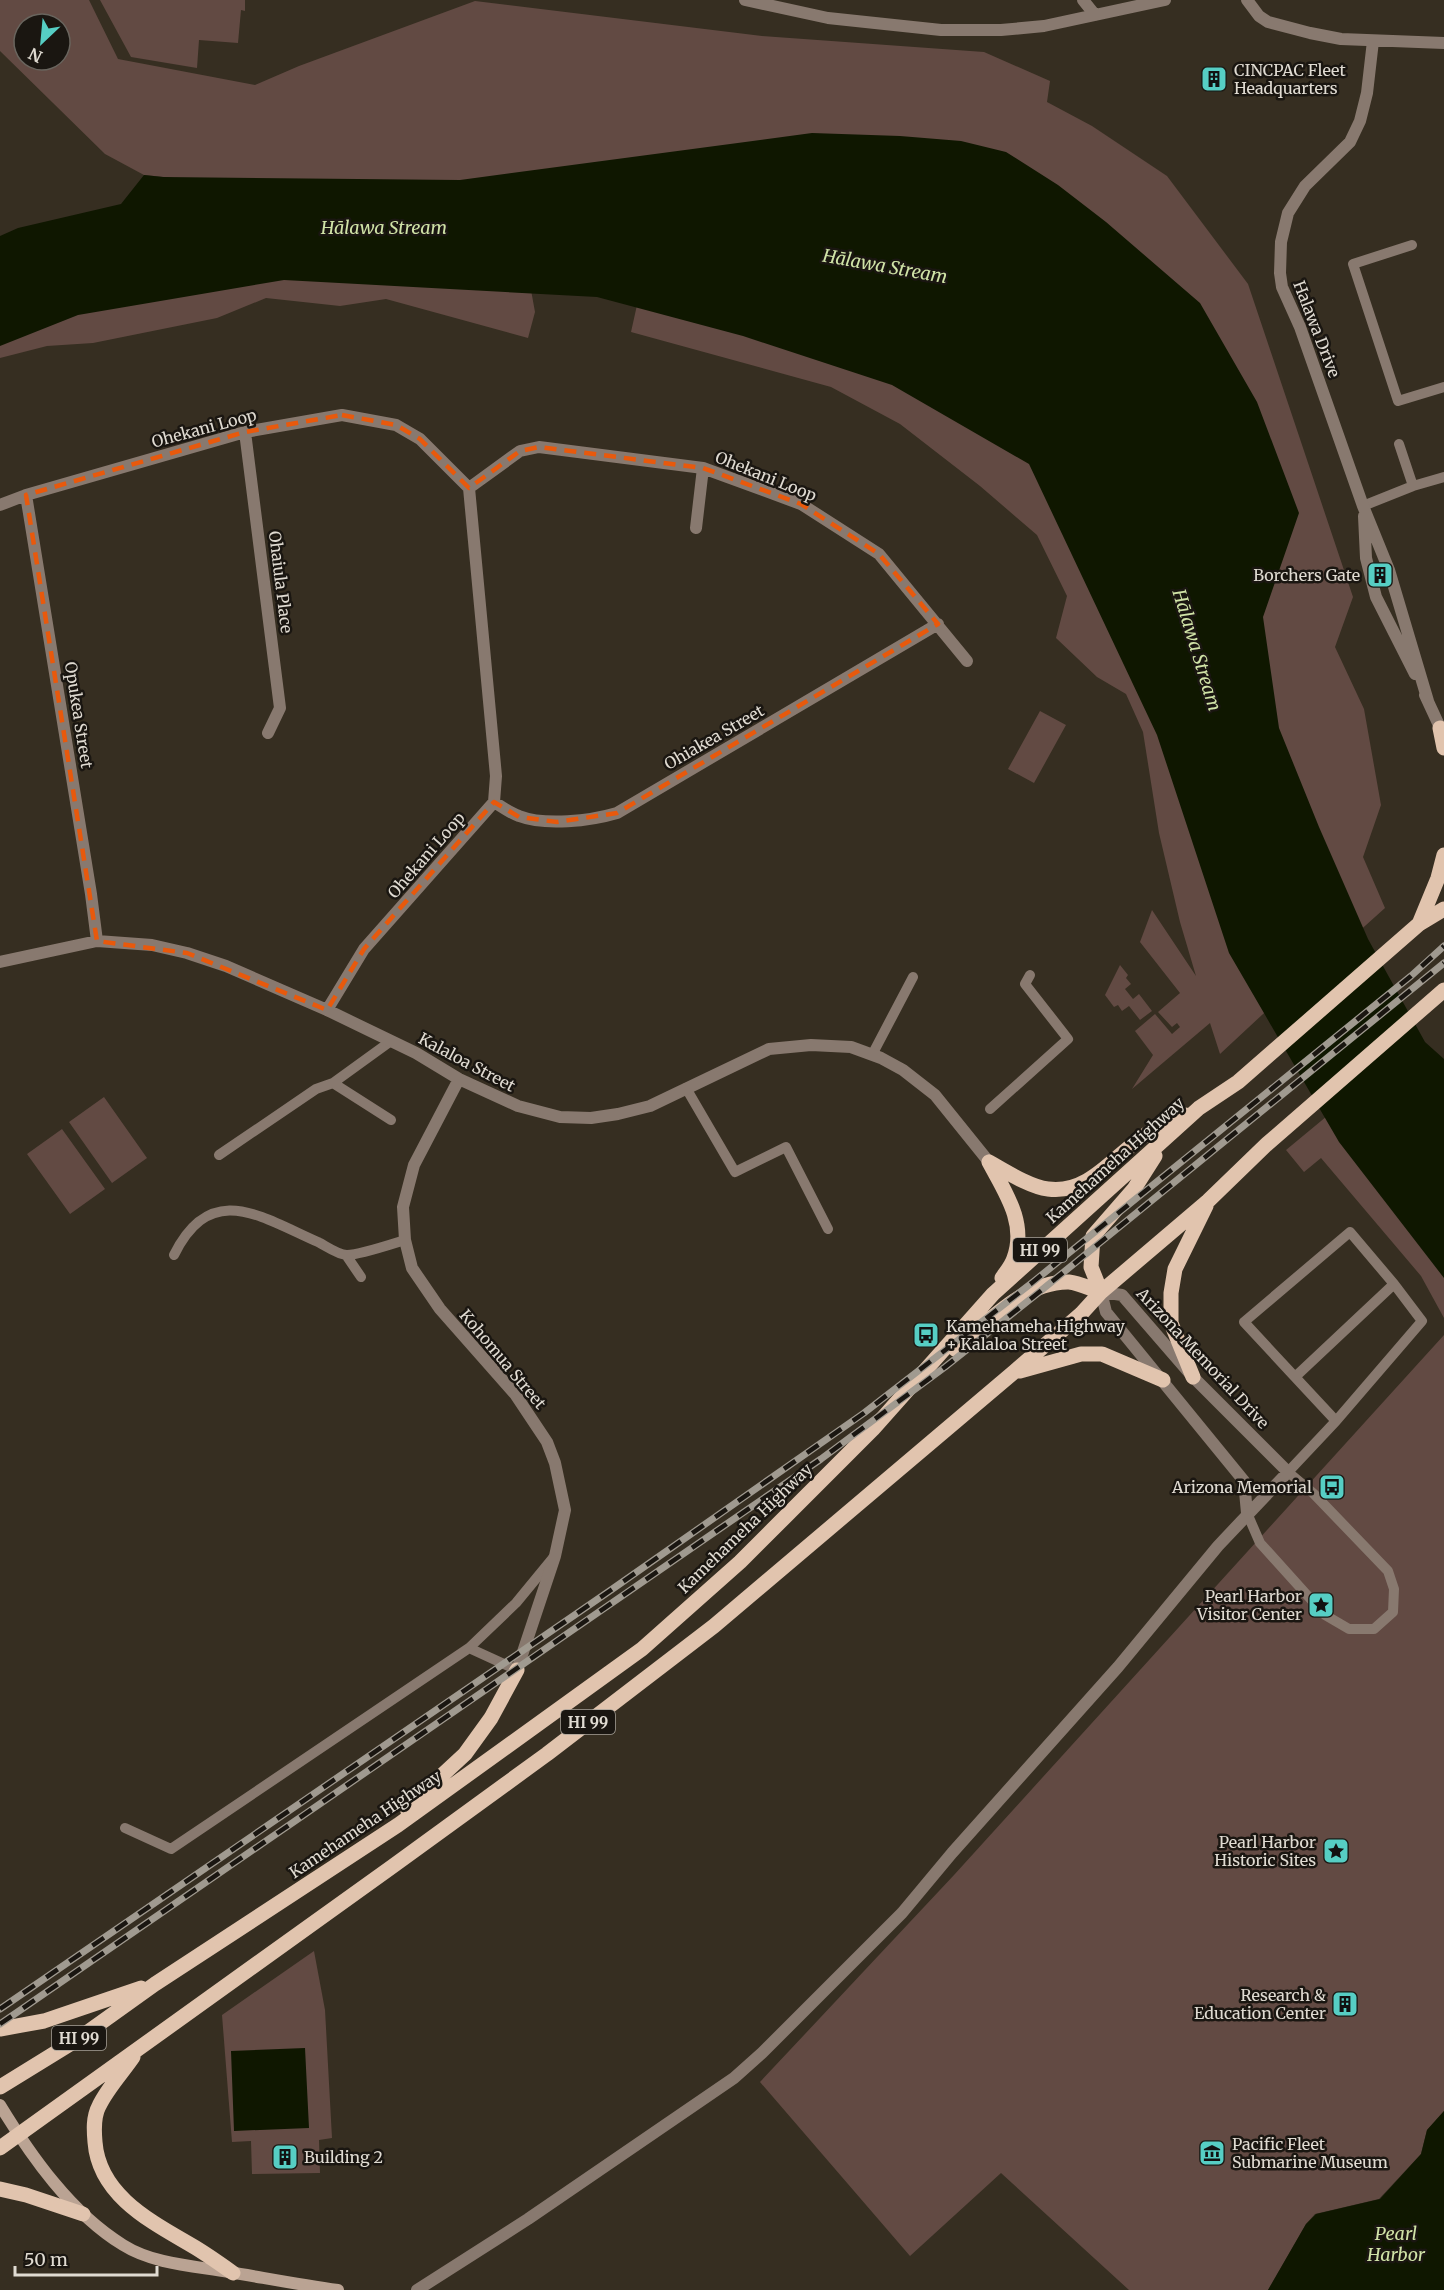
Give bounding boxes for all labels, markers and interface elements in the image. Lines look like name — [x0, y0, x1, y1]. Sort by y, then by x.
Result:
north arrow — [12, 12, 72, 72]
text: N — [25, 44, 45, 67]
place label: CINCPAC Fleet Headquarters — [1234, 60, 1346, 98]
building icon: CINCPAC Fleet Headquarters — [1199, 64, 1229, 94]
water label: Hālawa Stream — [320, 216, 447, 239]
water label: Hālawa Stream — [820, 244, 949, 288]
street label: Halawa Drive — [1289, 278, 1345, 380]
street label: Ohekani Loop — [149, 404, 259, 452]
street label: Ohekani Loop — [712, 447, 820, 505]
street label: Ohaiula Place — [265, 530, 297, 634]
building icon: Borchers Gate — [1365, 560, 1395, 590]
place label: Borchers Gate — [1253, 565, 1360, 585]
water label: Hālawa Stream — [1167, 585, 1226, 714]
street label: Opukea Street — [61, 660, 97, 771]
street label: Ohiakea Street — [661, 700, 768, 774]
street label: Ohekani Loop — [383, 808, 469, 902]
street label: Kalaloa Street — [415, 1028, 519, 1096]
street label: Kamehameha Highway — [1042, 1092, 1189, 1227]
road number: HI 99 — [1013, 1238, 1067, 1262]
street label: Arizona Memorial Drive — [1132, 1283, 1273, 1433]
street label: Kohomua Street — [456, 1305, 551, 1413]
place label: Kamehameha Highway + Kalaloa Street — [946, 1316, 1126, 1354]
bus stop icon: Kamehameha Highway + Kalaloa Street — [911, 1320, 941, 1350]
street label: Kamehameha Highway — [674, 1458, 817, 1597]
bus stop icon: Arizona Memorial — [1317, 1472, 1347, 1502]
place label: Arizona Memorial — [1171, 1477, 1312, 1497]
place label: Pearl Harbor Visitor Center — [1196, 1586, 1302, 1624]
place icon: Pearl Harbor Visitor Center — [1306, 1590, 1336, 1620]
road number: HI 99 — [561, 1710, 615, 1734]
street label: Kamehameha Highway — [285, 1765, 445, 1882]
place label: Pearl Harbor Historic Sites — [1214, 1832, 1316, 1870]
place icon: Pearl Harbor Historic Sites — [1321, 1836, 1351, 1866]
place label: Research & Education Center — [1194, 1985, 1326, 2023]
building icon: Research & Education Center — [1330, 1989, 1360, 2019]
road number: HI 99 — [52, 2026, 106, 2050]
place label: Pacific Fleet Submarine Museum — [1232, 2134, 1388, 2172]
museum icon: Pacific Fleet Submarine Museum — [1197, 2138, 1227, 2168]
building icon: Building 2 — [270, 2142, 300, 2172]
place label: Building 2 — [304, 2147, 383, 2167]
water label: Pearl Harbor — [1366, 2222, 1426, 2266]
scale bar — [15, 2239, 158, 2277]
text: 50 m — [24, 2248, 68, 2271]

